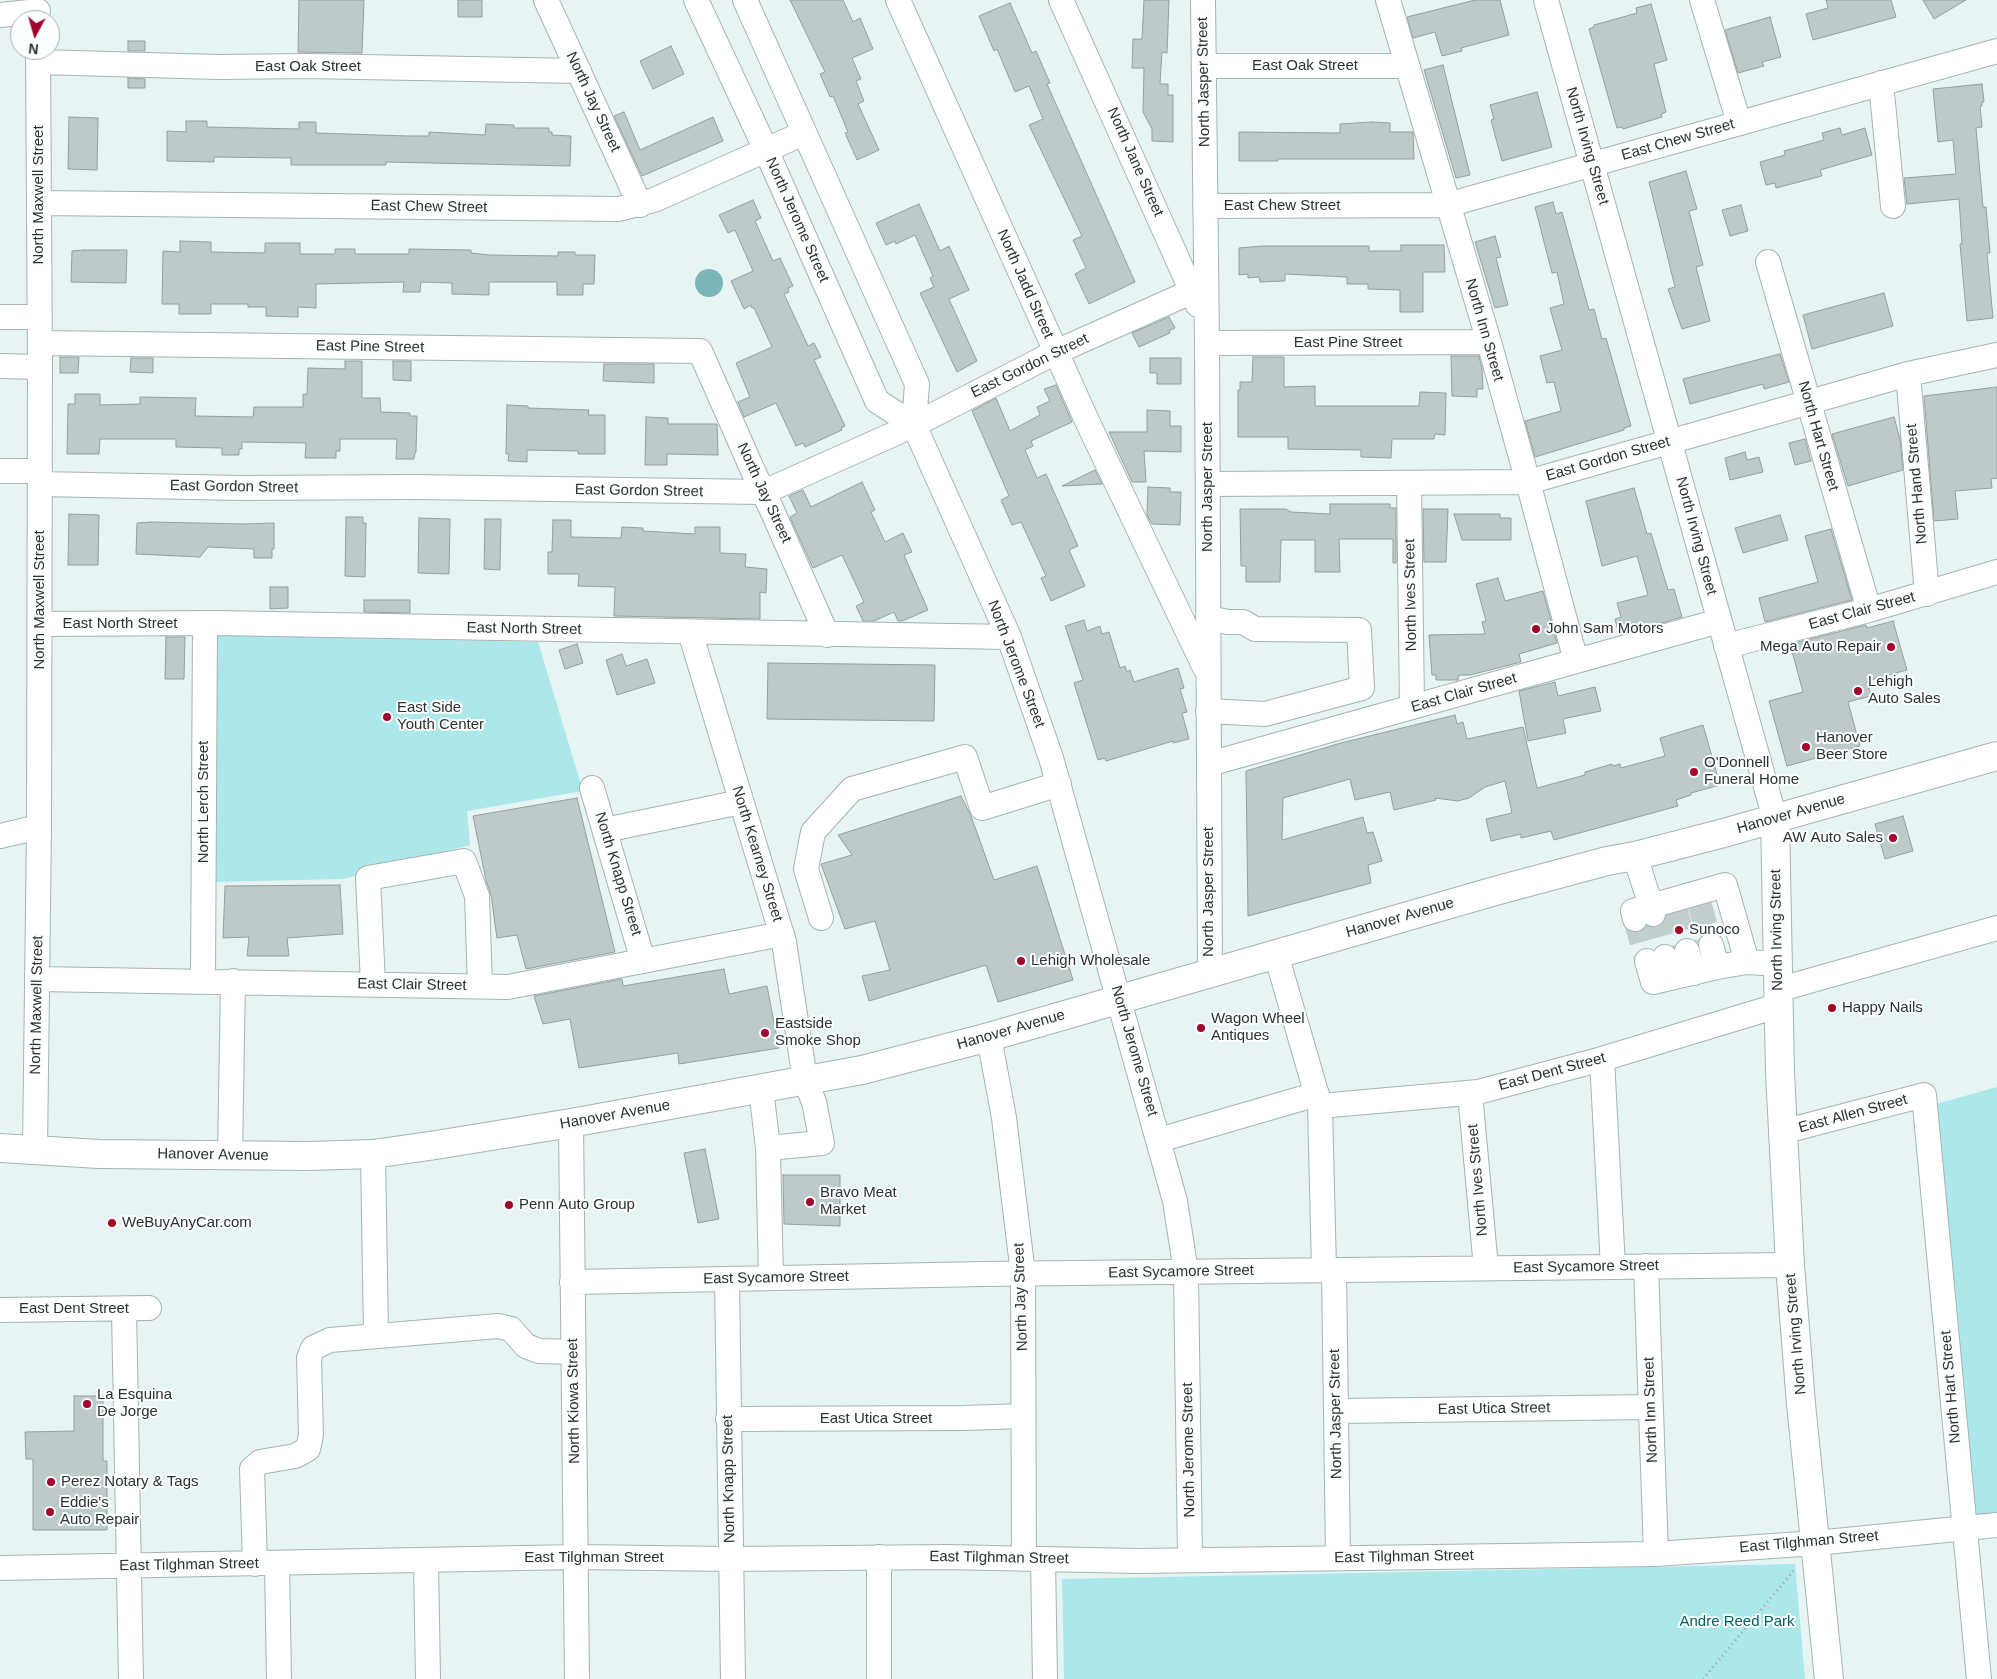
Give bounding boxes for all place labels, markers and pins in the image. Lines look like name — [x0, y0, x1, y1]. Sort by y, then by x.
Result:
place label: John Sam Motors — [1546, 620, 1664, 638]
marker: John Sam Motors — [1530, 623, 1542, 635]
place label: Mega Auto Repair — [1760, 638, 1881, 656]
marker: Mega Auto Repair — [1885, 641, 1897, 653]
place label: Lehigh Auto Sales — [1868, 673, 1941, 708]
marker: Lehigh Auto Sales — [1852, 685, 1864, 697]
place label: East Side Youth Center — [397, 699, 484, 734]
marker: East Side Youth Center — [381, 711, 393, 723]
place label: Hanover Beer Store — [1816, 729, 1888, 764]
marker: Hanover Beer Store — [1800, 741, 1812, 753]
place label: O'Donnell Funeral Home — [1704, 754, 1799, 789]
marker: O'Donnell Funeral Home — [1688, 766, 1700, 778]
place label: AW Auto Sales — [1783, 829, 1883, 847]
marker: AW Auto Sales — [1887, 832, 1899, 844]
place label: Sunoco — [1689, 921, 1740, 939]
marker: Sunoco — [1673, 924, 1685, 936]
place label: Lehigh Wholesale — [1031, 952, 1150, 970]
marker: Lehigh Wholesale — [1015, 955, 1027, 967]
place label: Happy Nails — [1842, 999, 1923, 1017]
marker: Happy Nails — [1826, 1002, 1838, 1014]
place label: Wagon Wheel Antiques — [1211, 1010, 1305, 1045]
place label: Eastside Smoke Shop — [775, 1015, 861, 1050]
marker: Wagon Wheel Antiques — [1195, 1022, 1207, 1034]
marker: Eastside Smoke Shop — [759, 1027, 771, 1039]
place label: Bravo Meat Market — [820, 1184, 897, 1219]
place label: Penn Auto Group — [519, 1196, 635, 1214]
marker: Bravo Meat Market — [804, 1196, 816, 1208]
marker: Penn Auto Group — [503, 1199, 515, 1211]
place label: WeBuyAnyCar.com — [122, 1214, 252, 1232]
marker: WeBuyAnyCar.com — [106, 1217, 118, 1229]
place label: La Esquina De Jorge — [97, 1386, 172, 1421]
marker: La Esquina De Jorge — [81, 1398, 93, 1410]
place label: Perez Notary & Tags — [61, 1473, 199, 1491]
marker: Perez Notary & Tags — [45, 1476, 57, 1488]
place label: Eddie's Auto Repair — [60, 1494, 139, 1529]
marker: Eddie's Auto Repair — [44, 1506, 56, 1518]

